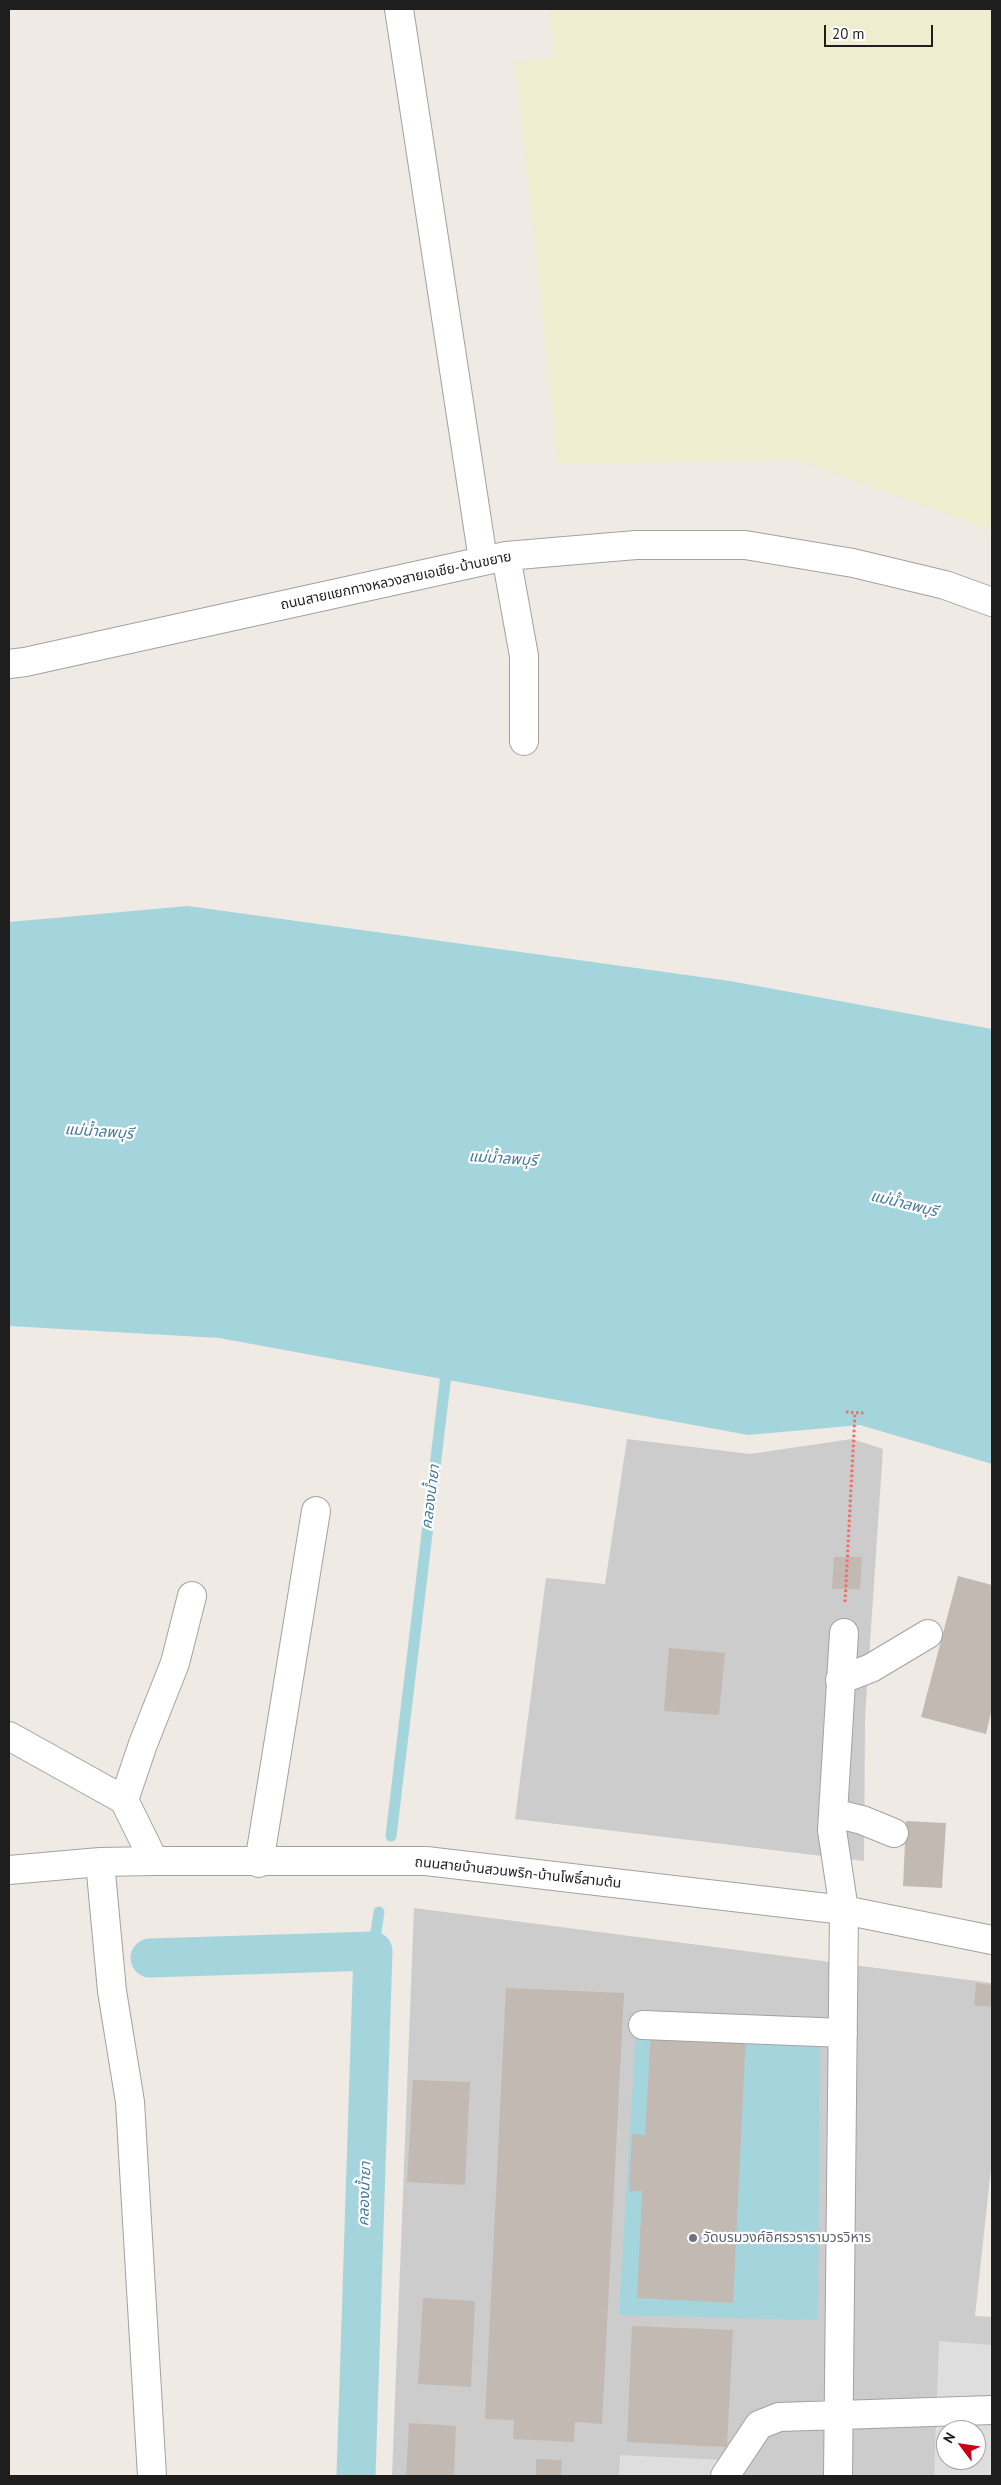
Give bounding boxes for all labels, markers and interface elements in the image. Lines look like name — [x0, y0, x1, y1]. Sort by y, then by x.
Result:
scale bar — [826, 15, 935, 47]
text: 20 m — [832, 24, 865, 43]
street label: ถนนสายแยกทางหลวงสายเอเชีย-บ้านขยาย — [279, 548, 513, 614]
water label: แม่น้ำลพบุรี — [64, 1121, 134, 1143]
water label: แม่น้ำลพบุรี — [468, 1148, 538, 1170]
water label: แม่น้ำลพบุรี — [869, 1187, 939, 1221]
water label: คลองน้ำยา — [418, 1464, 444, 1530]
street label: ถนนสายบ้านสวนพริก-บ้านโพธิ์สามต้น — [414, 1854, 622, 1892]
water label: คลองน้ำยา — [355, 2161, 375, 2227]
place label: วัดบรมวงศ์อิศรวรารามวรวิหาร — [703, 2230, 871, 2246]
marker: วัดบรมวงศ์อิศรวรารามวรวิหาร — [687, 2232, 699, 2244]
north arrow — [936, 2420, 986, 2470]
text: N — [939, 2429, 959, 2446]

